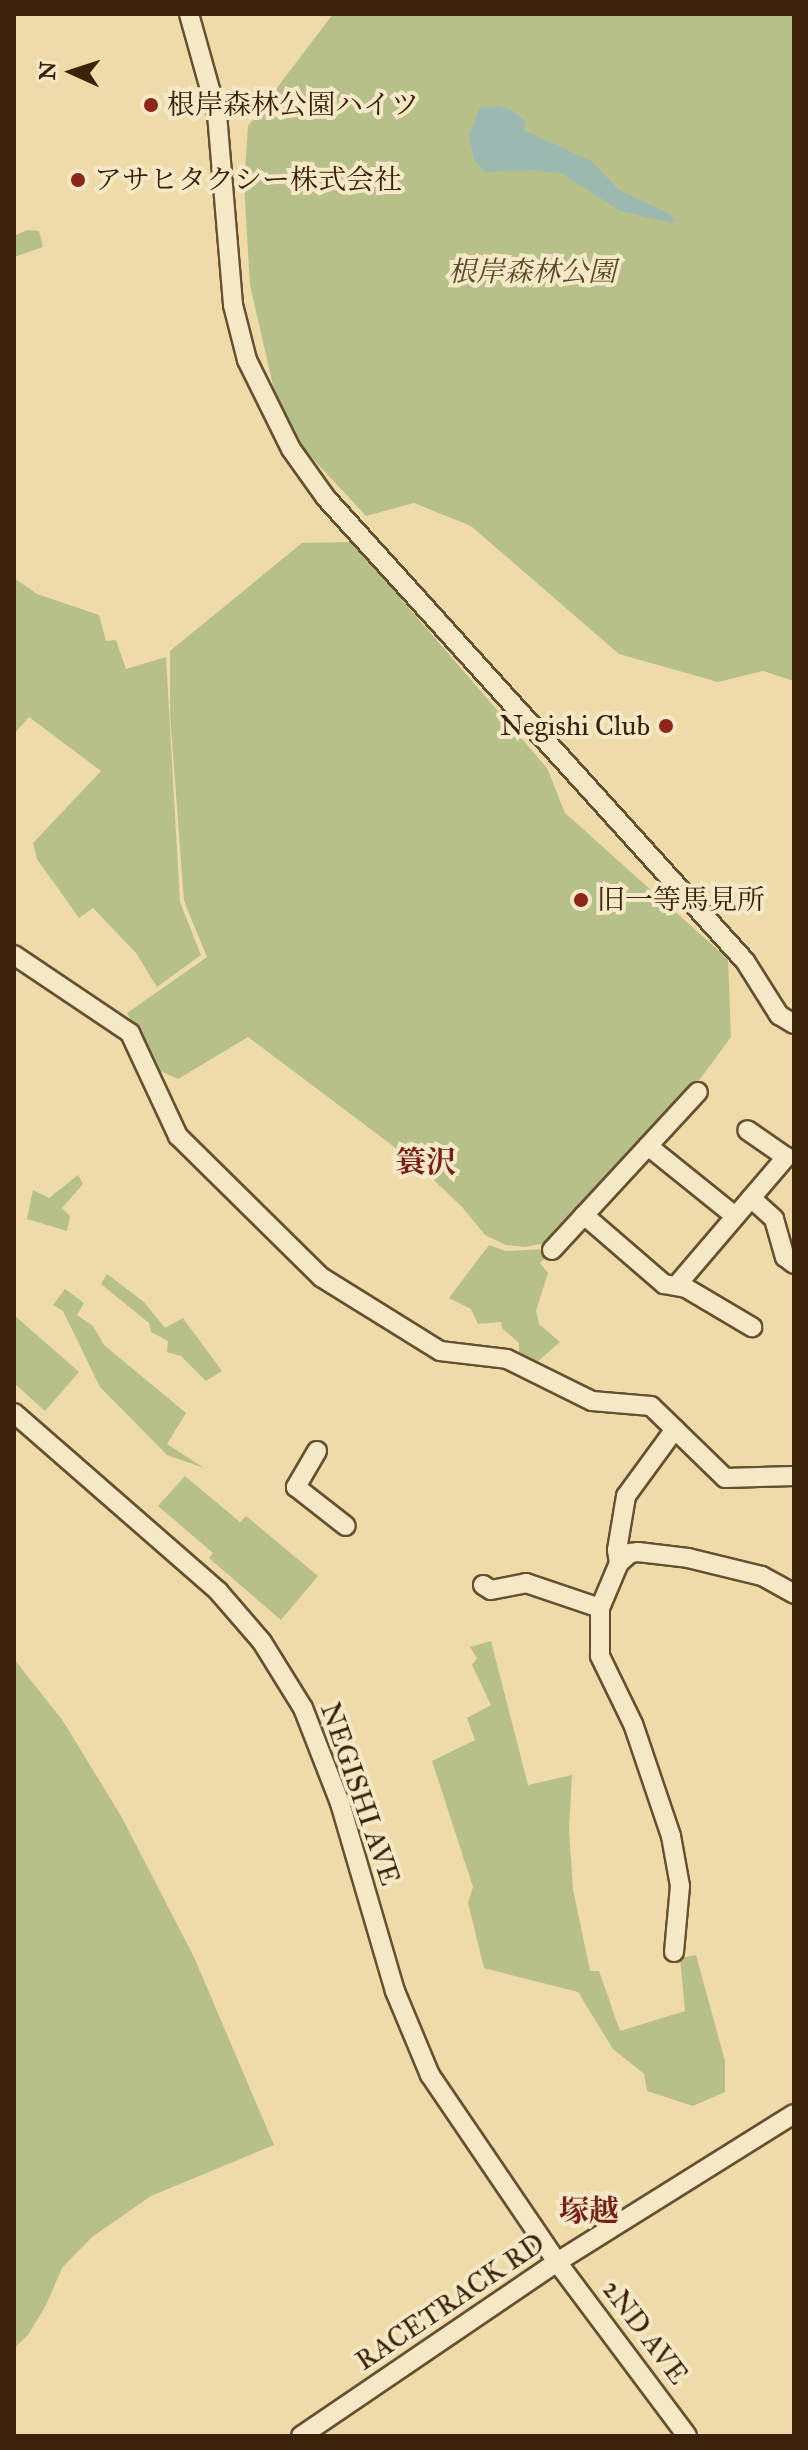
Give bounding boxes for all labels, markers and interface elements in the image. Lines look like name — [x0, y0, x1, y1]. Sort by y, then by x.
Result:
north arrow — [32, 32, 112, 112]
text: N — [34, 61, 62, 81]
place label: 根岸森林公園ハイツ — [167, 88, 419, 122]
marker: 根岸森林公園ハイツ — [142, 96, 160, 114]
place label: アサヒタクシー株式会社 — [94, 163, 402, 197]
marker: アサヒタクシー株式会社 — [69, 171, 87, 189]
park label: 根岸森林公園 — [448, 255, 616, 289]
place label: Negishi Club — [500, 709, 650, 743]
marker: Negishi Club — [657, 717, 675, 735]
place label: 旧一等馬見所 — [597, 883, 765, 917]
marker: 旧一等馬見所 — [572, 891, 590, 909]
district label: 簑沢 — [396, 1144, 456, 1180]
street label: NEGISHI AVE — [313, 1698, 407, 1890]
district label: 塚越 — [559, 2193, 619, 2229]
street label: RACETRACK RD — [349, 2226, 551, 2378]
street label: 2ND AVE — [595, 2273, 695, 2391]

